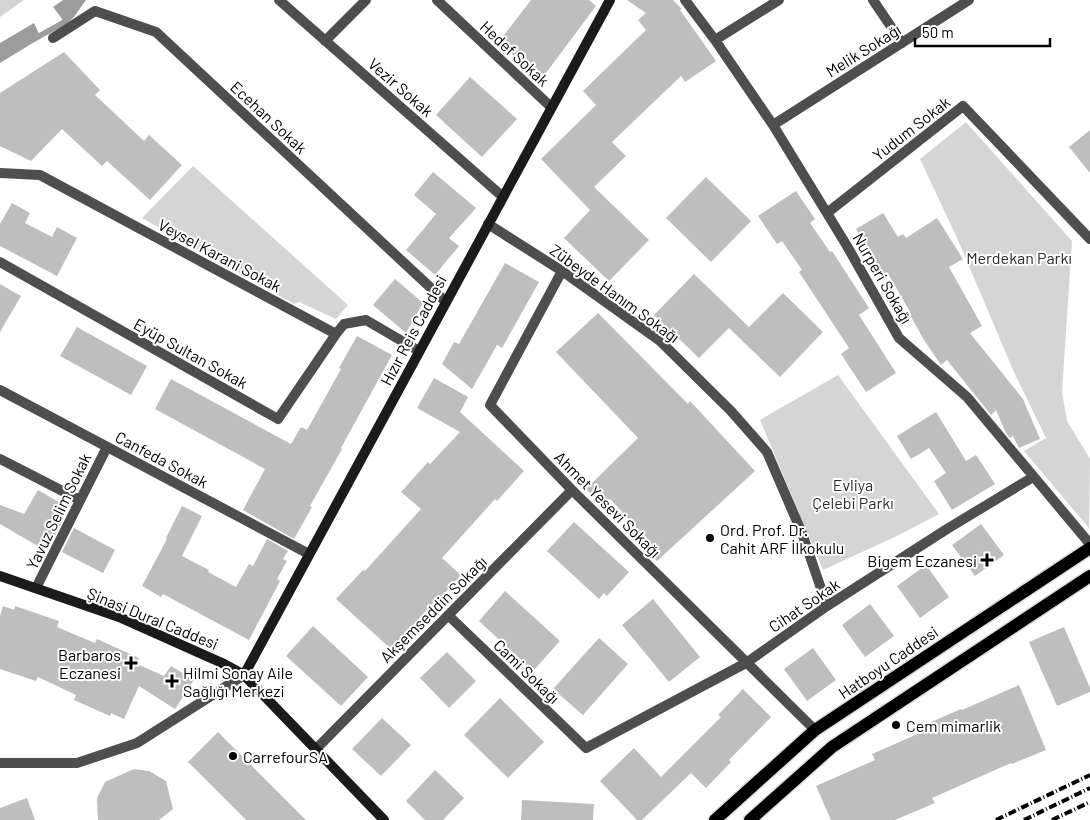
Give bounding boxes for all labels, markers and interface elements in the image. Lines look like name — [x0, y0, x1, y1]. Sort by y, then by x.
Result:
scale bar — [915, 15, 1050, 47]
street label: Hedef Sokak — [477, 16, 553, 90]
street label: Melik Sokağı — [822, 19, 904, 81]
text: 50 m — [922, 23, 954, 41]
street label: Vezir Sokak — [365, 54, 437, 120]
street label: Ecehan Sokak — [227, 77, 311, 157]
street label: Yudum Sokak — [868, 92, 954, 164]
street label: Veysel Karani Sokak — [155, 214, 285, 296]
street label: Nurperi Sokağı — [849, 229, 917, 327]
street label: Zübeyde Hanım Sokağı — [547, 240, 683, 346]
park label: Merdekan Parkı — [966, 248, 1072, 267]
street label: Hızır Reis Caddesi — [376, 272, 450, 388]
street label: Eyüp Sultan Sokak — [131, 314, 251, 392]
street label: Canfeda Sokak — [112, 427, 212, 491]
street label: Ahmet Yesevi Sokağı — [551, 447, 665, 561]
street label: Yavuz Selim Sokak — [22, 450, 94, 572]
park label: Evliya Çelebi Parkı — [812, 475, 894, 512]
place label: Ord. Prof. Dr. Cahit ARF İlkokulu — [720, 520, 844, 557]
marker: Ord. Prof. Dr. Cahit ARF İlkokulu — [704, 532, 716, 544]
place label: Bigem Eczanesi — [867, 551, 977, 570]
street label: Akşemseddin Sokağı — [376, 552, 490, 666]
marker: Bigem Eczanesi — [981, 554, 993, 566]
street label: Cihat Sokak — [765, 574, 843, 636]
street label: Şinasi Dural Caddesi — [85, 583, 221, 653]
street label: Hatboyu Caddesi — [835, 622, 941, 702]
street label: Cami Sokağı — [490, 635, 564, 707]
place label: Barbaros Eczanesi — [58, 645, 121, 682]
marker: Barbaros Eczanesi — [125, 657, 137, 669]
place label: Hilmi Sonay Aile Sağlığı Merkezi — [183, 663, 293, 700]
marker: Hilmi Sonay Aile Sağlığı Merkezi — [165, 674, 179, 688]
place label: Cem mimarlik — [906, 716, 1001, 735]
marker: Cem mimarlik — [890, 719, 902, 731]
place label: CarrefourSA — [243, 747, 328, 766]
marker: CarrefourSA — [227, 750, 239, 762]

